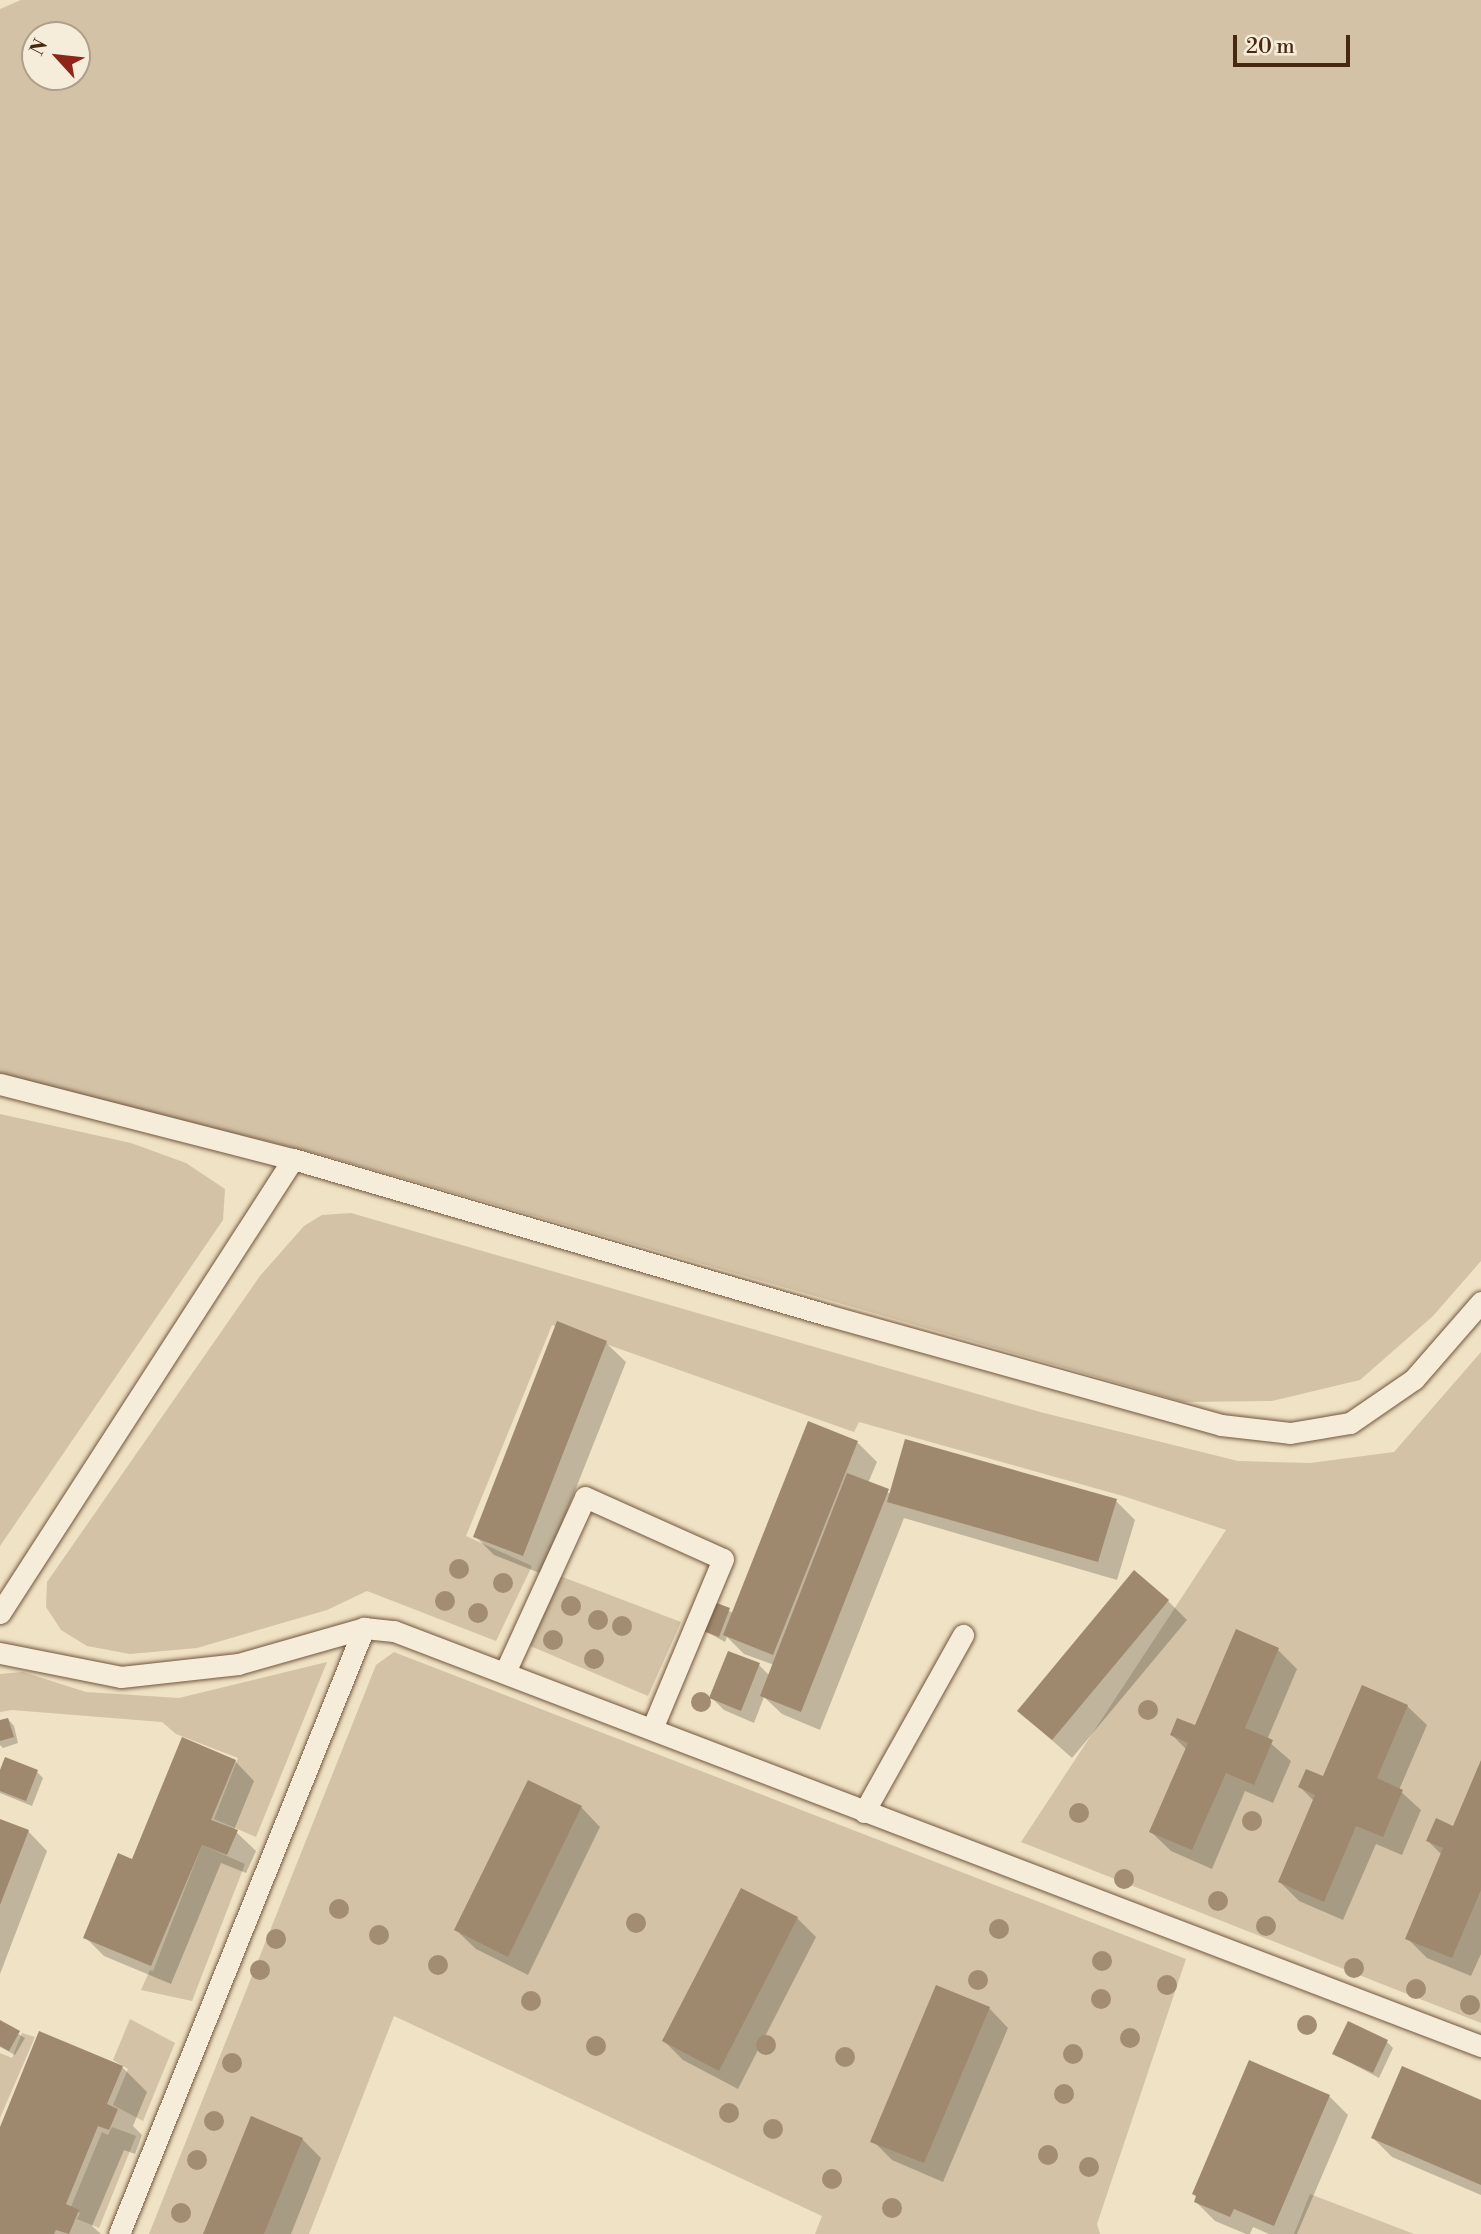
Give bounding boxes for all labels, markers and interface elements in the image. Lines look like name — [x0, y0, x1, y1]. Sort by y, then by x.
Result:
north arrow — [21, 21, 91, 91]
scale bar — [1236, 21, 1353, 65]
text: 20 m — [1246, 34, 1295, 60]
text: N — [25, 35, 53, 60]

